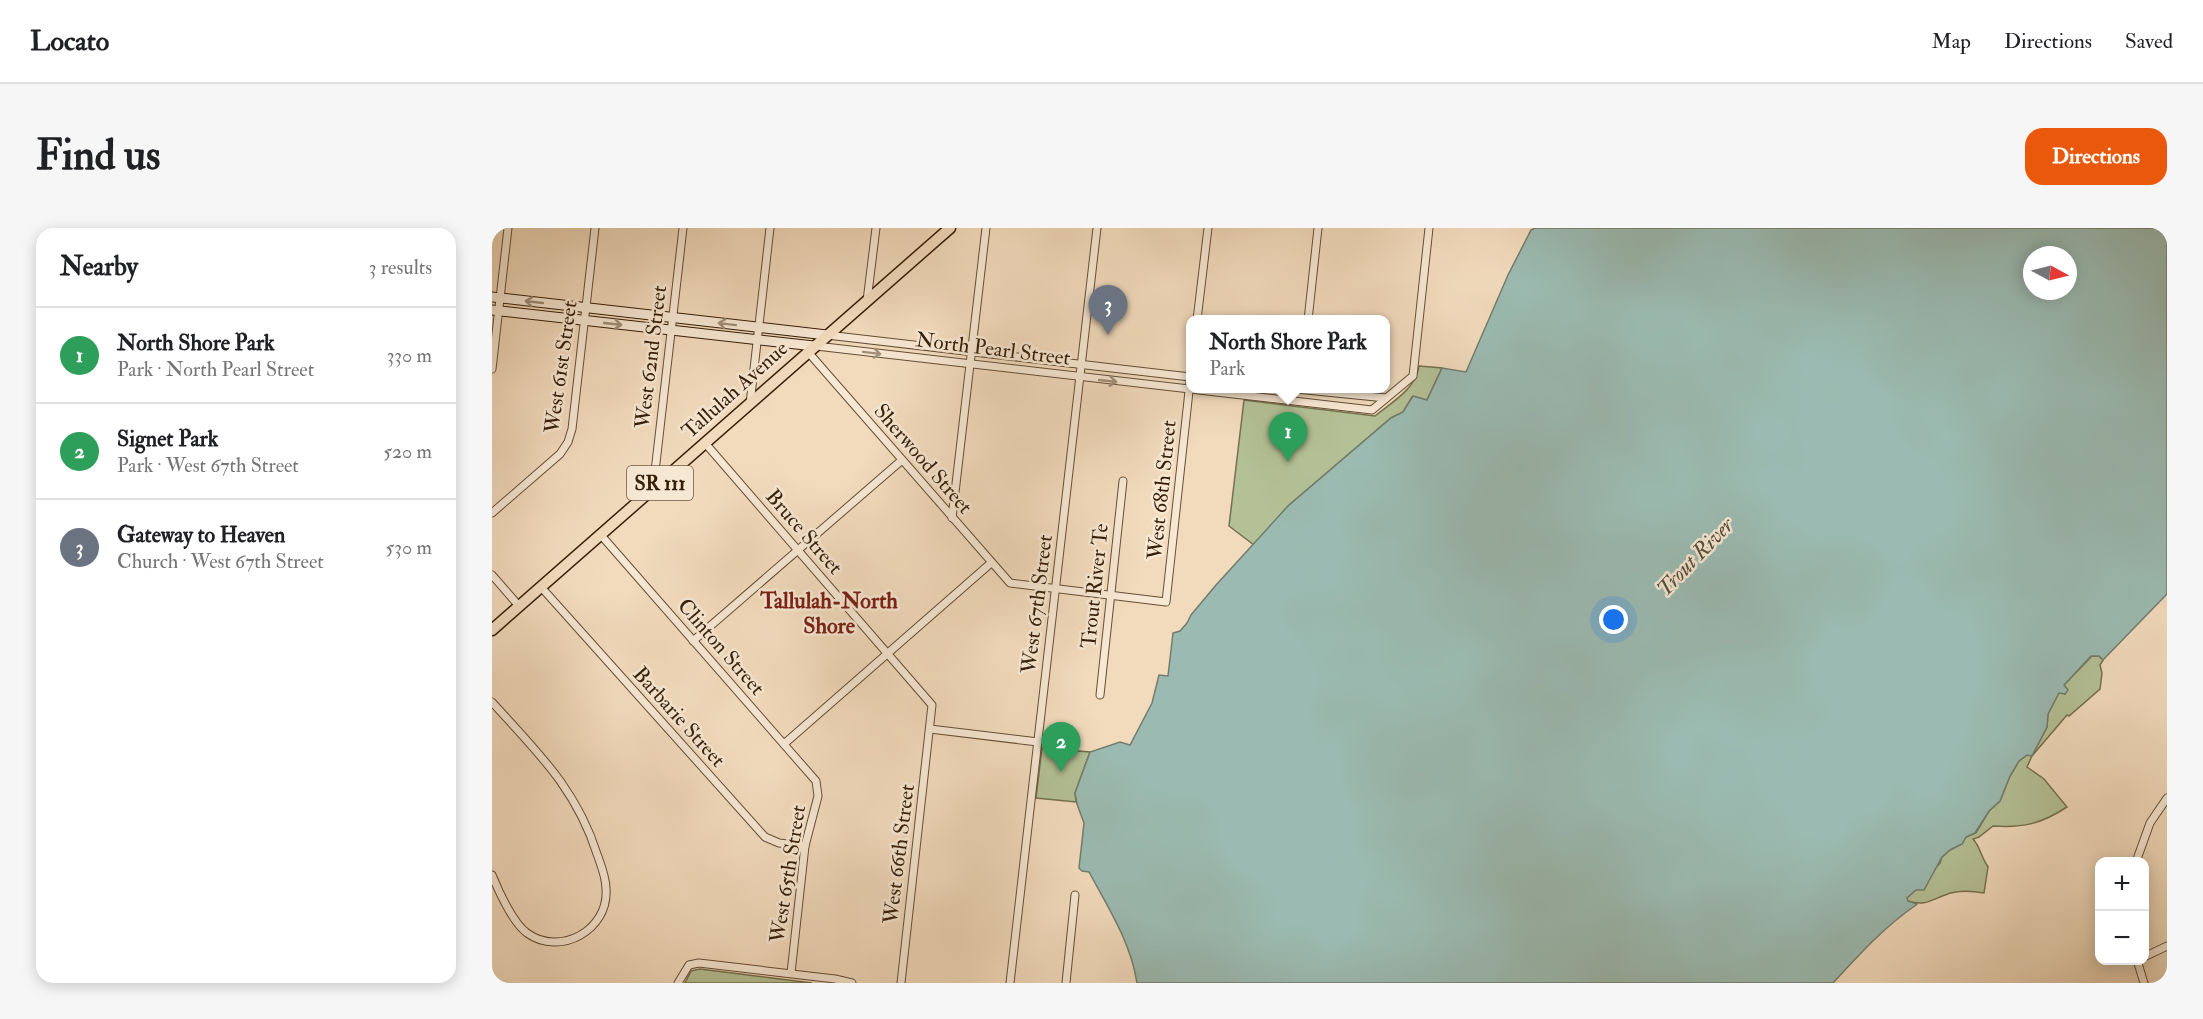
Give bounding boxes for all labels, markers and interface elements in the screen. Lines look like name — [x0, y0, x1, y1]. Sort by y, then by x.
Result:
text: Locato — [30, 24, 109, 59]
text: Map — [1931, 28, 1971, 55]
text: Directions — [2004, 28, 2092, 55]
text: Saved — [2125, 28, 2173, 55]
button: Directions — [2025, 128, 2167, 185]
text: Find us — [36, 130, 160, 182]
north arrow — [2023, 246, 2077, 300]
text: Nearby — [60, 251, 138, 283]
text: 3 results — [369, 255, 432, 280]
street label: West 62nd Street — [629, 284, 673, 431]
pin: 3 — [1088, 285, 1128, 335]
one-way arrow — [524, 296, 544, 307]
street label: West 61st Street — [538, 299, 584, 436]
popup — [1186, 315, 1390, 393]
one-way arrow — [602, 318, 622, 329]
one-way arrow — [718, 318, 738, 329]
street label: North Pearl Street — [914, 326, 1072, 372]
text: North Shore Park — [1209, 328, 1367, 356]
text: North Shore Park — [117, 329, 275, 357]
street label: Tallulah Avenue — [676, 335, 794, 445]
text: 1 — [76, 343, 83, 368]
text: 330 m — [387, 343, 432, 368]
one-way arrow — [862, 348, 882, 359]
text: Park — [1209, 356, 1246, 381]
text: Park · North Pearl Street — [117, 357, 314, 382]
one-way arrow — [1097, 375, 1117, 386]
street label: Sherwood Street — [868, 398, 978, 520]
pin: 1 — [1268, 412, 1308, 462]
street label: West 68th Street — [1141, 419, 1183, 562]
text: Signet Park — [117, 425, 218, 453]
text: 2 — [74, 439, 85, 464]
text: 520 m — [383, 439, 432, 464]
text: Park · West 67th Street — [117, 453, 299, 478]
road number: SR 111 — [627, 466, 693, 500]
street label: Bruce Street — [759, 484, 849, 580]
water label: Trout River — [1651, 510, 1741, 602]
text: Gateway to Heaven — [117, 521, 285, 549]
street label: Trout River Te — [1075, 522, 1115, 650]
street label: West 67th Street — [1015, 533, 1059, 676]
text: 3 — [76, 535, 83, 560]
text: 530 m — [386, 535, 432, 560]
text: Church · West 67th Street — [117, 549, 324, 574]
district label: Tallulah-North Shore — [759, 587, 898, 640]
street label: Clinton Street — [672, 593, 771, 701]
your location — [1599, 605, 1628, 634]
street label: Barbarie Street — [627, 661, 731, 773]
pin: 2 — [1042, 722, 1080, 772]
street label: West 66th Street — [877, 782, 921, 926]
street label: West 65th Street — [764, 803, 812, 946]
map controls — [2095, 857, 2149, 965]
button: + — [2095, 857, 2149, 911]
button: − — [2095, 911, 2149, 965]

